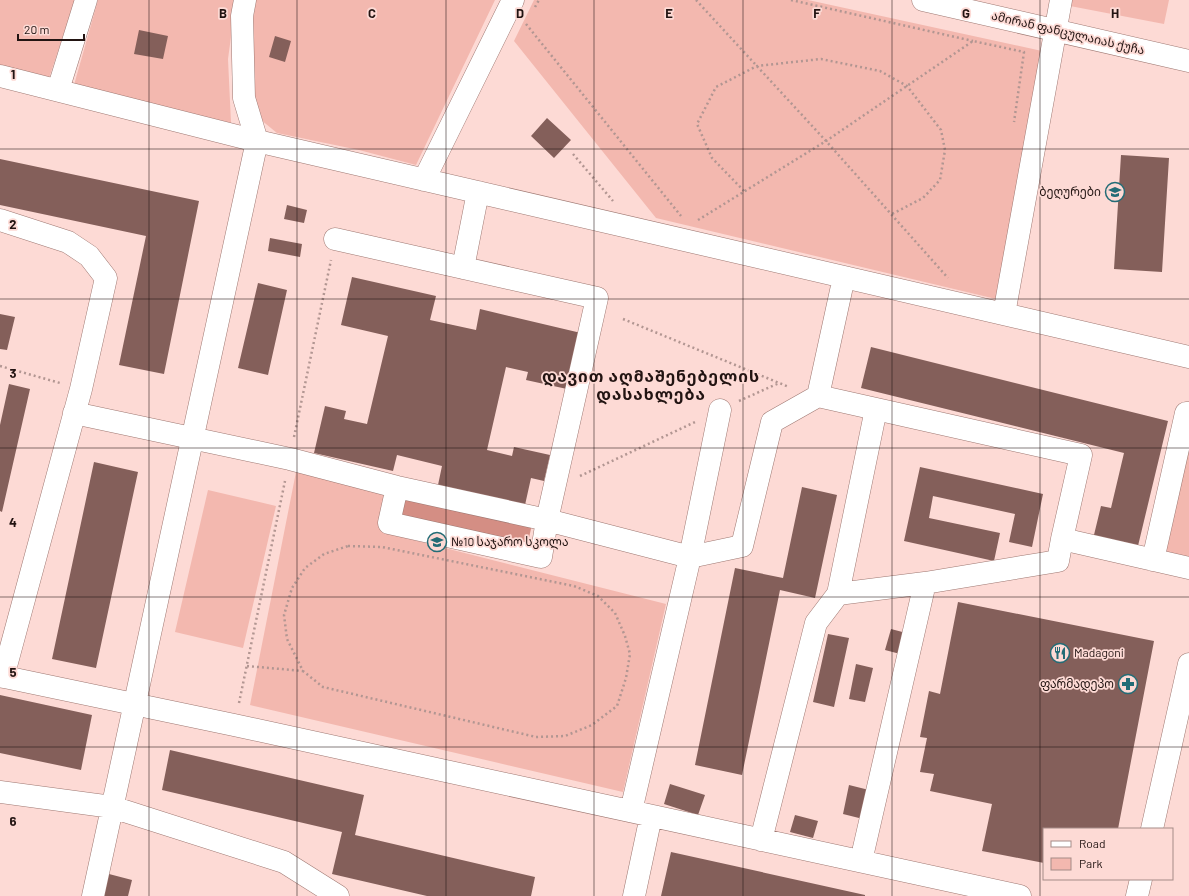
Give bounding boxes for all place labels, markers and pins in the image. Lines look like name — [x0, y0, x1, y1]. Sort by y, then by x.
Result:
school or university icon: ბეღურები — [1104, 181, 1126, 203]
place label: ბეღურები — [1039, 184, 1101, 200]
school or university icon: №10 საჯარო სკოლა — [426, 531, 448, 553]
place label: №10 საჯარო სკოლა — [451, 534, 569, 550]
restaurant icon: Madagoni — [1049, 642, 1071, 664]
place label: Madagoni — [1074, 645, 1124, 659]
pharmacy icon: ფარმადეპო — [1117, 673, 1139, 695]
place label: ფარმადეპო — [1040, 676, 1114, 692]

